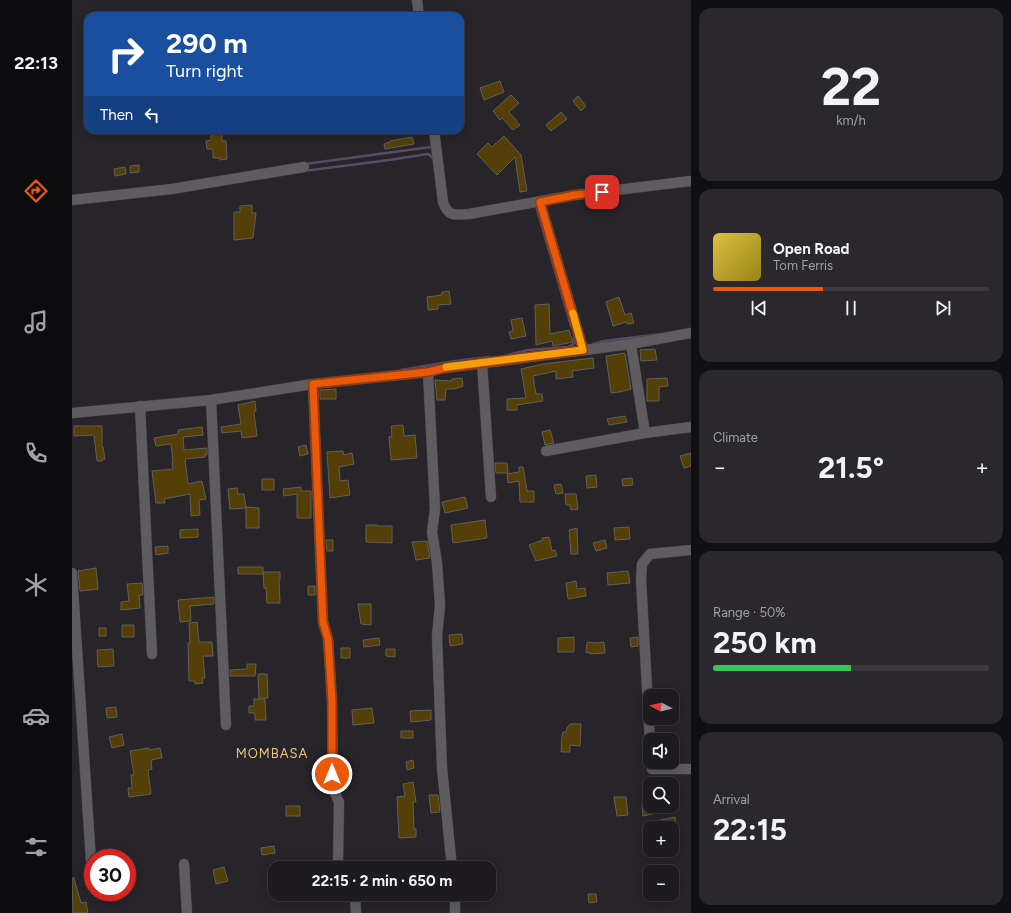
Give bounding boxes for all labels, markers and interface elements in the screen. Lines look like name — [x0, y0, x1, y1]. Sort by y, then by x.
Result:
text: 290 m — [166, 26, 248, 60]
icon: right — [100, 28, 152, 80]
text: 22:13 — [14, 52, 58, 74]
text: 22 — [821, 56, 881, 118]
text: Turn right — [166, 60, 243, 82]
icon: left — [141, 104, 163, 126]
text: Then — [100, 106, 133, 124]
text: km/h — [836, 113, 866, 128]
pin — [585, 175, 619, 209]
icon: directions — [22, 177, 50, 205]
icon: arrive — [591, 181, 613, 203]
text: Open Road — [773, 240, 850, 258]
text: Tom Ferris — [773, 258, 833, 273]
icon: previous — [748, 297, 770, 319]
icon: pause — [840, 297, 862, 319]
icon: next — [932, 297, 954, 319]
icon: music — [22, 308, 50, 336]
text: Climate — [713, 430, 758, 445]
icon: phone — [22, 439, 50, 467]
text: 21.5° — [818, 449, 884, 486]
text: − — [713, 454, 727, 481]
text: + — [975, 454, 989, 481]
icon: climate — [22, 571, 50, 599]
text: Range · 50% — [713, 605, 786, 620]
text: 250 km — [713, 624, 817, 661]
north arrow — [643, 689, 679, 725]
map controls — [643, 689, 679, 901]
icon: car — [22, 702, 50, 730]
button: sound — [643, 733, 679, 769]
district label: MOMBASA — [236, 746, 308, 761]
position arrow — [311, 753, 353, 795]
button: search — [643, 777, 679, 813]
text: Arrival — [713, 792, 750, 807]
text: 22:15 — [713, 811, 787, 848]
button: + — [643, 821, 679, 857]
icon: filters — [22, 833, 50, 861]
speed limit sign: 30 — [84, 849, 136, 901]
button: − — [643, 865, 679, 901]
text: 22:15 · 2 min · 650 m — [312, 872, 452, 890]

